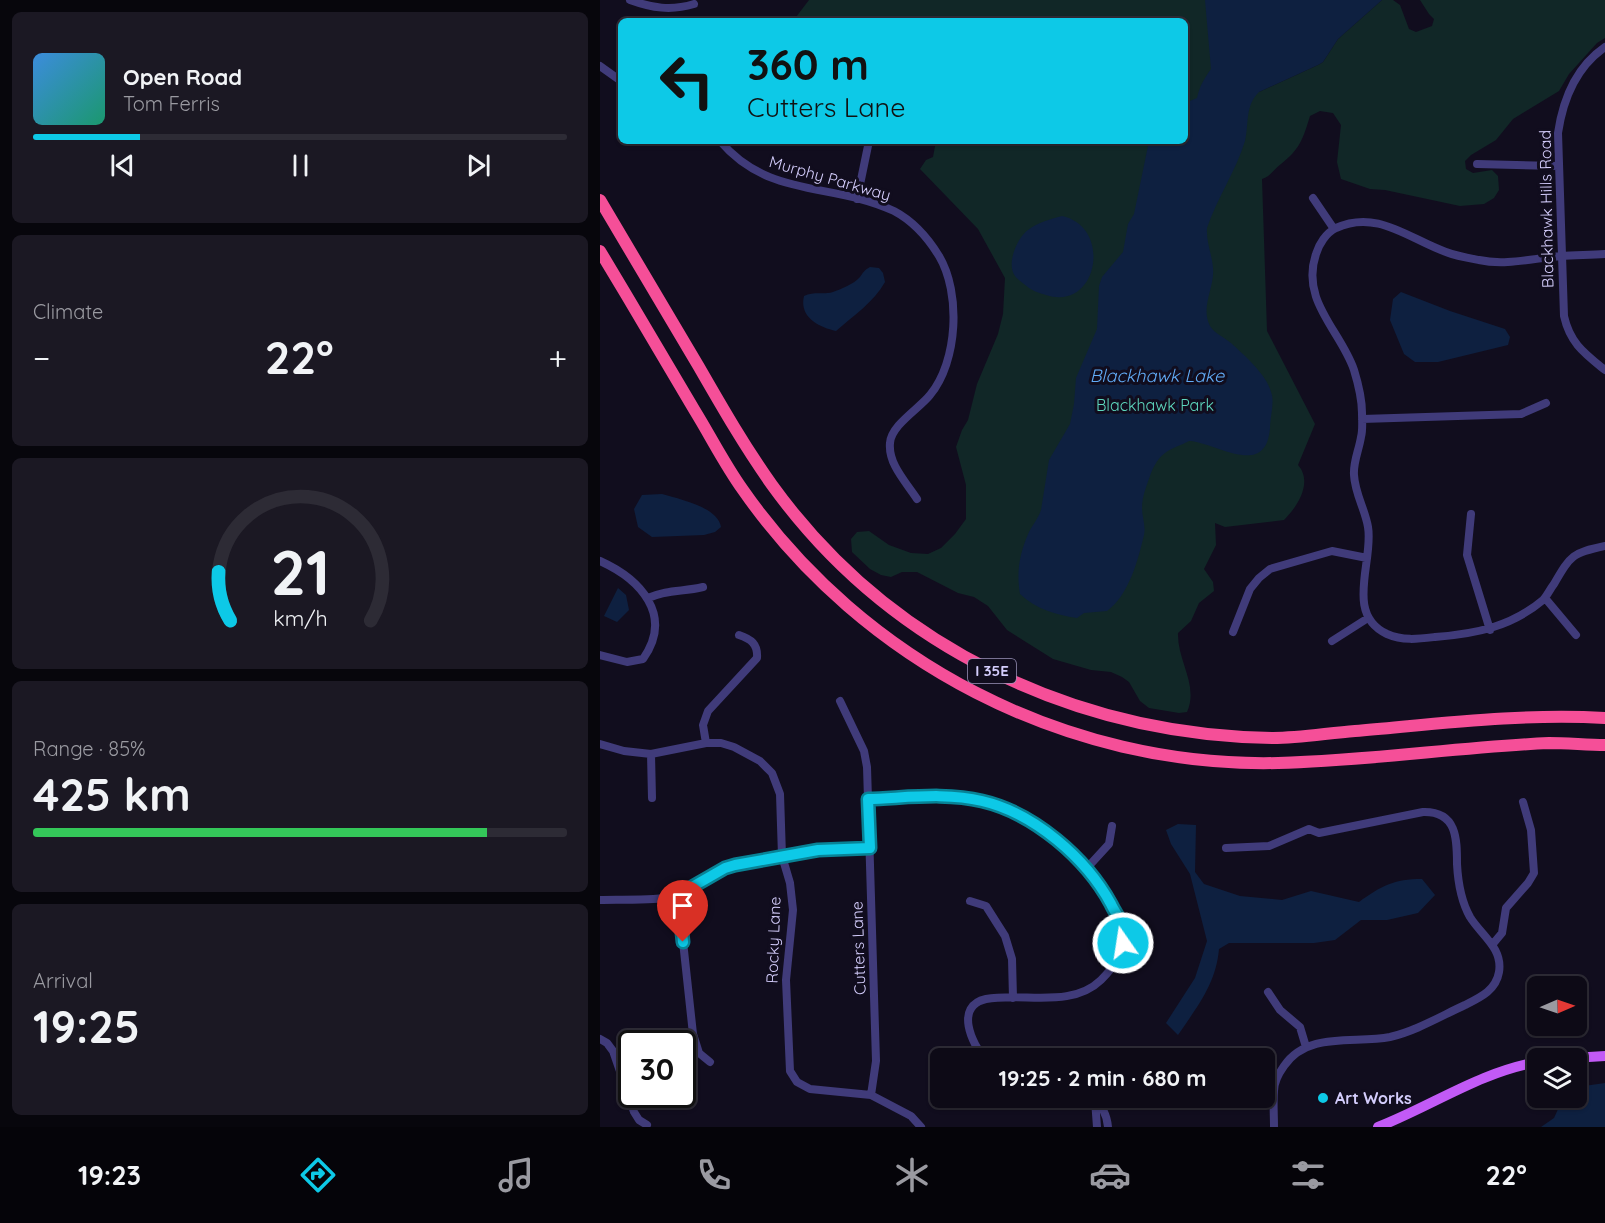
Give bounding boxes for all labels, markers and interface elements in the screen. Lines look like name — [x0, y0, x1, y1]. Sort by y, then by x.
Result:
text: 360 m — [747, 38, 869, 91]
icon: left — [648, 42, 726, 120]
text: Open Road — [123, 63, 242, 91]
text: Cutters Lane — [747, 90, 905, 124]
text: Tom Ferris — [123, 91, 220, 116]
street label: Blackhawk Hills Road — [1535, 130, 1557, 288]
icon: previous — [106, 149, 139, 182]
icon: pause — [284, 149, 317, 182]
icon: next — [462, 149, 495, 182]
street label: Murphy Parkway — [767, 151, 893, 205]
text: Climate — [33, 299, 103, 324]
text: 22° — [265, 329, 334, 385]
text: − — [33, 337, 50, 378]
text: + — [548, 337, 567, 378]
water label: Blackhawk Lake — [1090, 364, 1225, 387]
park label: Blackhawk Park — [1096, 395, 1214, 415]
text: 21 — [270, 533, 330, 611]
text: km/h — [273, 605, 327, 631]
road number: I 35E — [968, 659, 1016, 683]
text: Range · 85% — [33, 736, 146, 761]
text: 425 km — [33, 766, 191, 822]
pin — [657, 880, 708, 942]
icon: arrive — [666, 889, 699, 922]
street label: Rocky Lane — [761, 896, 785, 984]
street label: Cutters Lane — [846, 901, 870, 995]
position arrow — [1091, 911, 1155, 975]
text: Arrival — [33, 968, 93, 993]
north arrow — [1527, 976, 1587, 1036]
map controls — [1527, 976, 1587, 1108]
text: 19:25 — [33, 998, 140, 1054]
speed limit sign: 30 — [618, 1030, 696, 1108]
button: layers — [1527, 1048, 1587, 1108]
text: 19:25 · 2 min · 680 m — [998, 1064, 1207, 1092]
place label: Art Works — [1335, 1088, 1412, 1108]
marker: Art Works — [1316, 1091, 1330, 1105]
icon: directions — [297, 1154, 339, 1196]
icon: music — [495, 1154, 537, 1196]
icon: phone — [693, 1154, 735, 1196]
icon: climate — [891, 1154, 933, 1196]
icon: car — [1089, 1154, 1131, 1196]
icon: filters — [1287, 1154, 1329, 1196]
text: 19:23 — [78, 1158, 141, 1192]
text: 22° — [1486, 1158, 1527, 1192]

